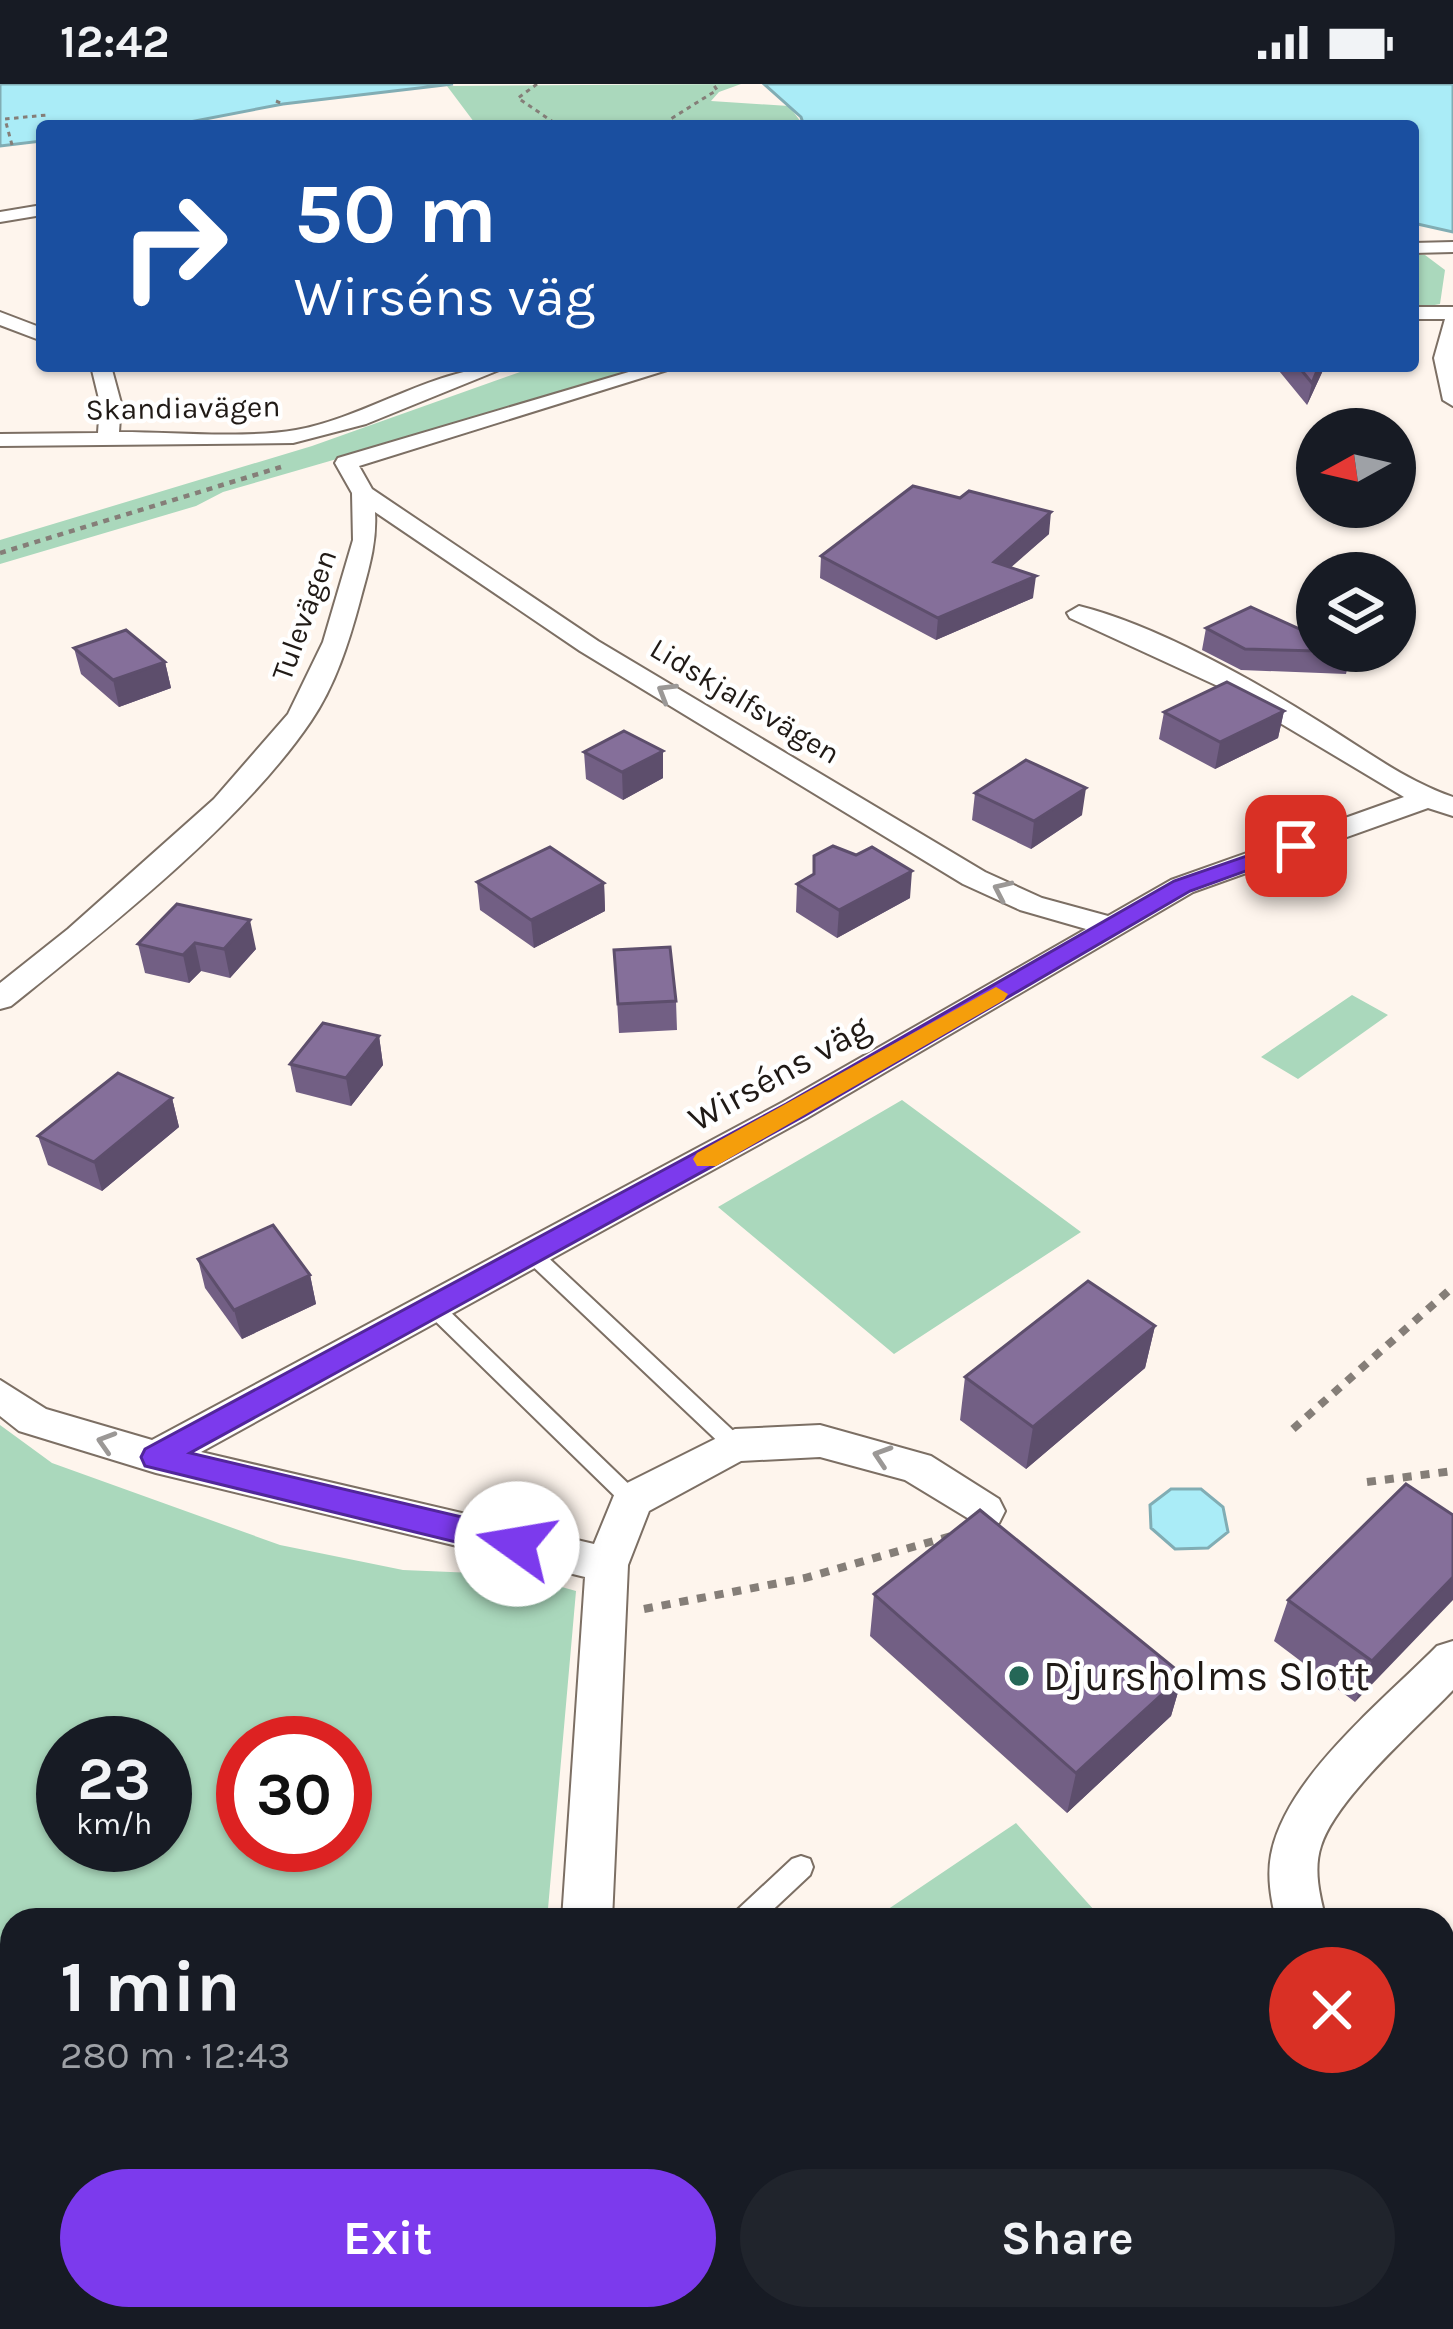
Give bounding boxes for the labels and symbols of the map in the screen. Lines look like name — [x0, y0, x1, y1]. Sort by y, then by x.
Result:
street label: Skandiavägen — [85, 388, 281, 428]
north arrow — [1296, 408, 1416, 528]
street label: Tulevägen — [264, 544, 344, 686]
street label: Lidskjalfsvägen — [644, 630, 846, 772]
one-way arrow — [657, 684, 679, 706]
pin — [1245, 795, 1347, 897]
one-way arrow — [993, 881, 1014, 905]
street label: Wirséns väg — [681, 1006, 877, 1140]
one-way arrow — [96, 1431, 117, 1456]
one-way arrow — [872, 1445, 893, 1470]
position arrow — [454, 1481, 580, 1607]
place label: Djursholms Slott — [1043, 1651, 1370, 1701]
marker: Djursholms Slott — [1006, 1663, 1032, 1689]
speed limit sign: 30 — [216, 1716, 372, 1872]

